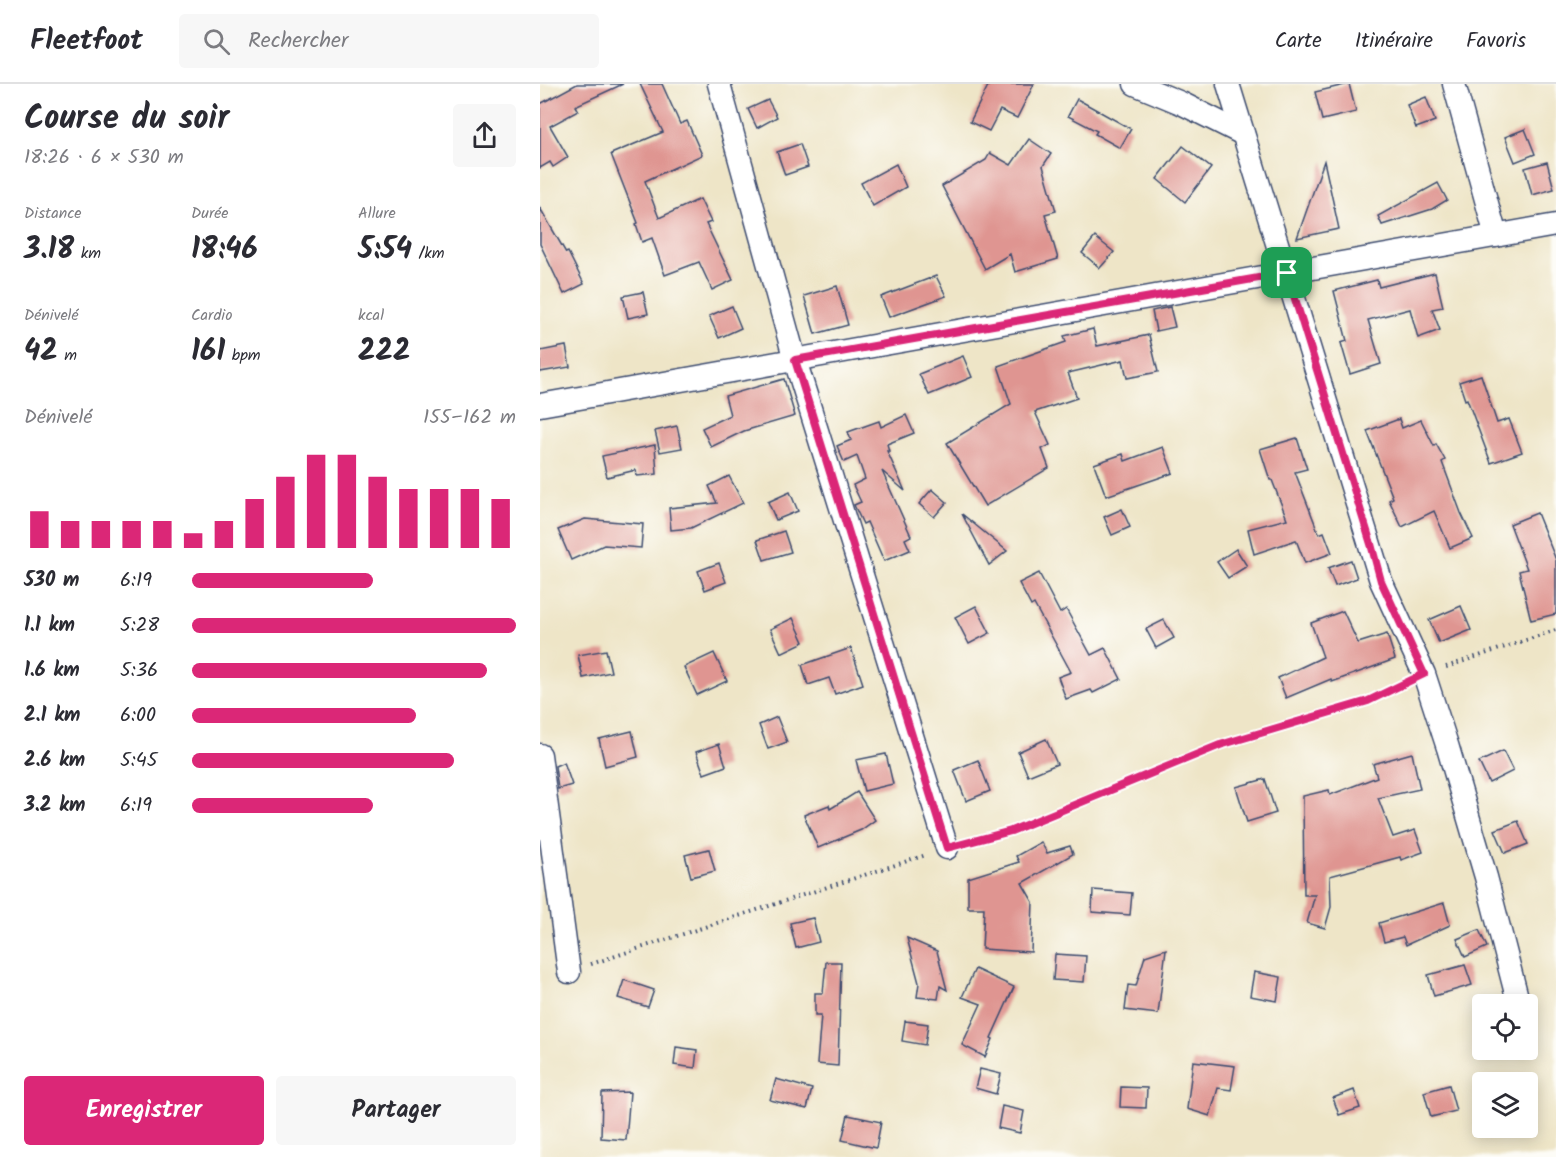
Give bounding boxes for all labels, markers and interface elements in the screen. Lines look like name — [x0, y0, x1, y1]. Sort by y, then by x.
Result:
search box — [179, 14, 599, 68]
text: Fleetfoot — [30, 19, 143, 64]
text: Rechercher — [248, 24, 348, 59]
icon: search — [200, 25, 233, 58]
text: Carte — [1275, 25, 1322, 58]
text: Itinéraire — [1355, 25, 1433, 58]
text: Favoris — [1466, 25, 1526, 58]
text: Course du soir — [24, 93, 229, 146]
button: share — [453, 104, 516, 167]
text: 18:26 · 6 × 530 m — [24, 142, 184, 174]
text: Distance — [24, 201, 82, 226]
text: Durée — [191, 201, 229, 226]
text: Allure — [358, 201, 396, 226]
text: 3.18 — [24, 226, 74, 274]
text: 18:46 — [191, 226, 258, 274]
text: 5:54 — [358, 226, 412, 274]
text: km — [74, 241, 101, 266]
text: /km — [412, 241, 444, 266]
pin — [1261, 247, 1312, 298]
icon: arrive — [1270, 256, 1303, 289]
text: Dénivelé — [24, 303, 79, 328]
text: Cardio — [191, 303, 232, 328]
text: kcal — [358, 303, 384, 328]
text: 42 — [24, 328, 58, 376]
text: 161 — [191, 328, 225, 376]
text: 222 — [358, 328, 410, 376]
text: m — [58, 343, 77, 368]
text: bpm — [225, 343, 261, 368]
text: Dénivelé — [24, 402, 92, 434]
text: 155–162 m — [423, 402, 516, 434]
text: 530 m — [24, 565, 79, 597]
text: 6:19 — [120, 565, 152, 597]
text: 1.1 km — [24, 610, 75, 642]
text: 5:28 — [120, 610, 159, 642]
text: 1.6 km — [24, 655, 80, 687]
text: 5:36 — [120, 655, 158, 687]
text: 2.1 km — [24, 700, 80, 732]
text: 6:00 — [120, 700, 156, 732]
text: 2.6 km — [24, 745, 85, 777]
text: 5:45 — [120, 745, 157, 777]
text: 3.2 km — [24, 790, 85, 822]
text: 6:19 — [120, 790, 152, 822]
map controls — [1472, 994, 1538, 1138]
button: locate — [1472, 994, 1538, 1060]
button: layers — [1472, 1072, 1538, 1138]
button: Enregistrer — [24, 1076, 264, 1145]
button: Partager — [276, 1076, 516, 1145]

